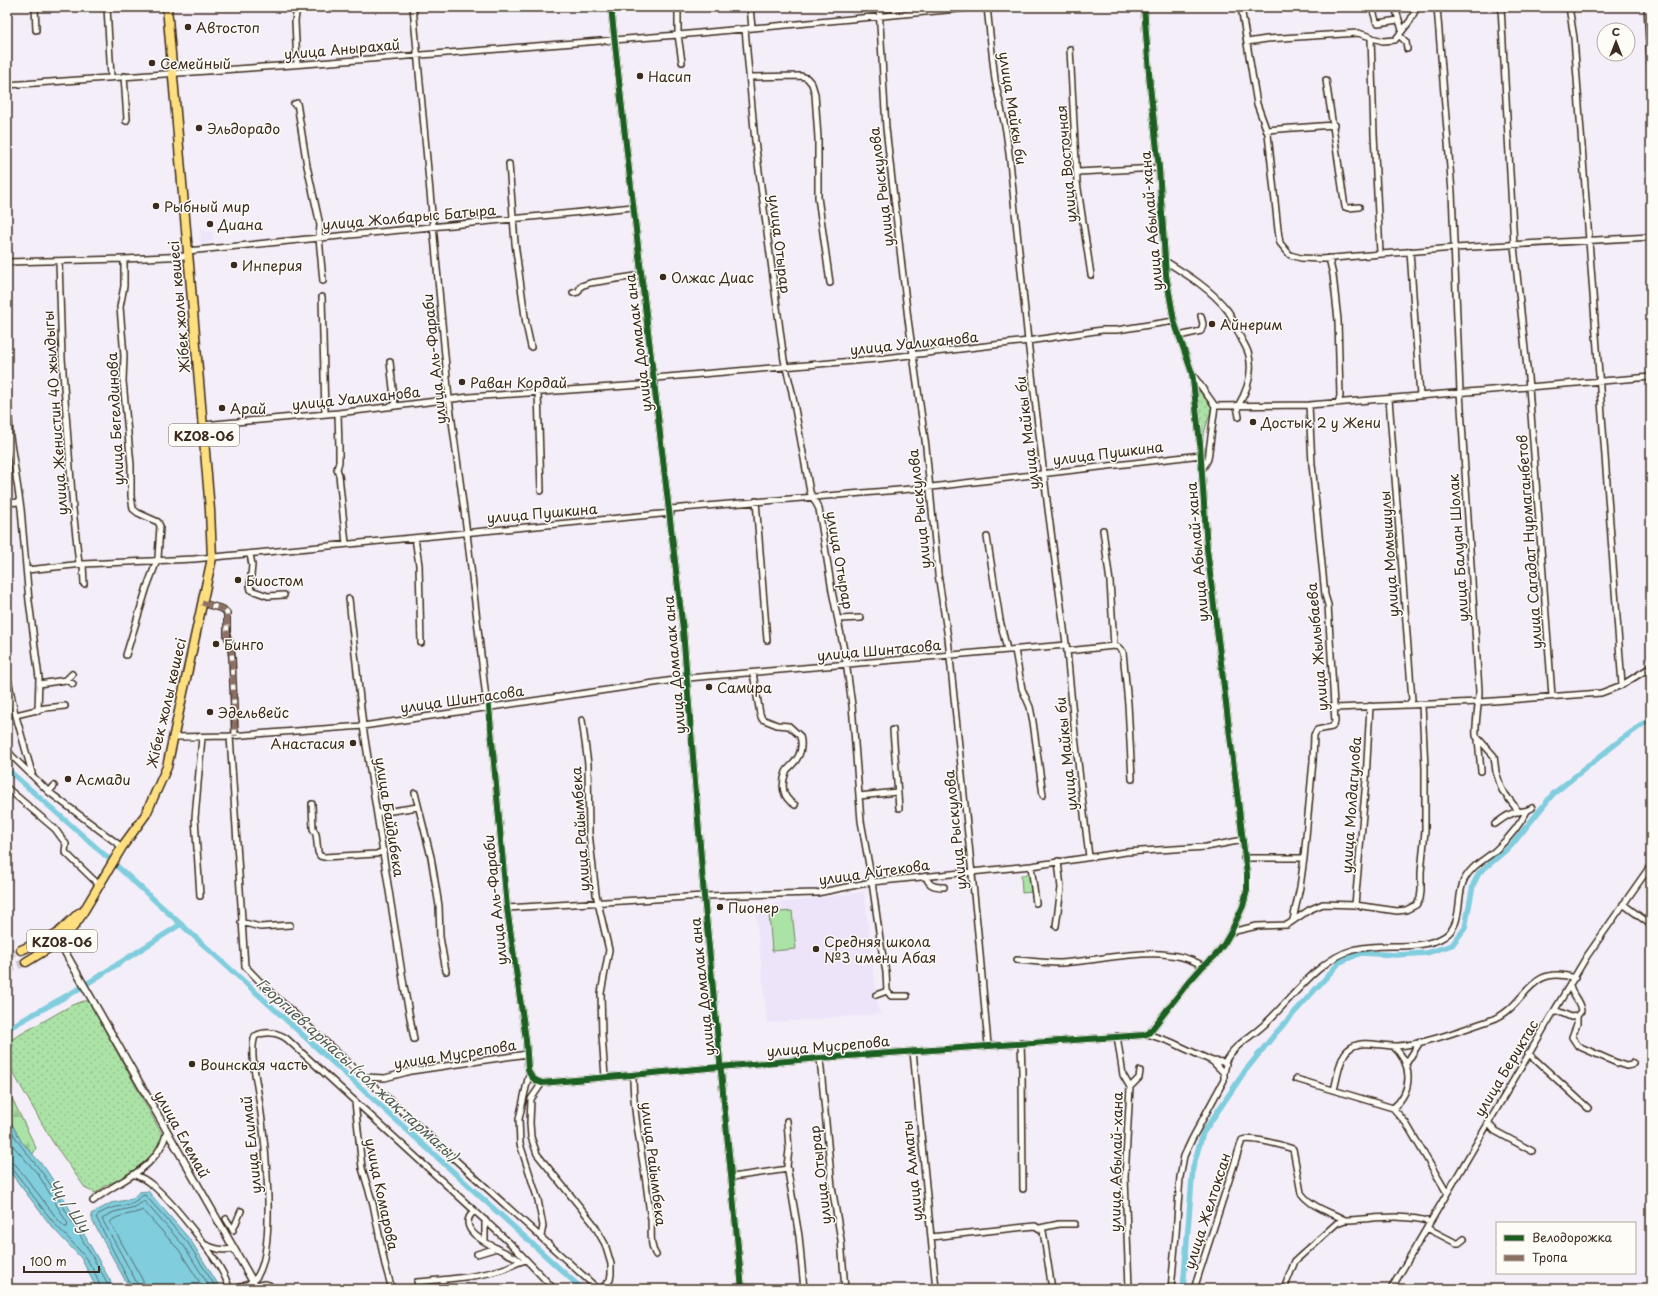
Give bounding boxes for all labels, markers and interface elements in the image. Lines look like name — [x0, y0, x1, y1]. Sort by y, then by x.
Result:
place label: Автостоп — [196, 17, 260, 38]
marker: Автостоп — [183, 22, 193, 32]
north arrow — [1596, 22, 1636, 62]
text: С — [1612, 23, 1620, 40]
street label: улица Анырахай — [283, 33, 401, 65]
street label: улица Майкы би — [994, 50, 1032, 166]
place label: Семейный — [160, 53, 231, 74]
marker: Семейный — [147, 58, 157, 68]
place label: Насип — [648, 66, 692, 87]
marker: Насип — [635, 71, 645, 81]
street label: улица Восточная — [1050, 104, 1082, 224]
place label: Эльдорадо — [207, 118, 280, 139]
marker: Эльдорадо — [194, 123, 204, 133]
street label: улица Рыскулова — [863, 126, 899, 248]
street label: улица Абылай-хана — [1134, 150, 1168, 292]
street label: улица Отырар — [764, 193, 796, 295]
place label: Рыбный мир — [164, 196, 250, 217]
street label: улица Жолбарыс Батыра — [321, 199, 497, 235]
marker: Рыбный мир — [151, 201, 161, 211]
place label: Диана — [217, 214, 263, 235]
marker: Диана — [205, 219, 215, 229]
street label: Жібек жолы көшесі — [163, 240, 195, 374]
place label: Инперия — [242, 255, 303, 276]
marker: Инперия — [229, 260, 239, 270]
place label: Олжас Диас — [671, 267, 754, 288]
marker: Олжас Диас — [658, 272, 668, 282]
street label: улица Домалак ана — [619, 273, 657, 413]
street label: улица Аль-Фараби — [417, 293, 451, 425]
street label: улица Женистин 40 жылдыгы — [37, 310, 73, 516]
place label: Айнерим — [1220, 314, 1283, 335]
marker: Айнерим — [1207, 319, 1217, 329]
street label: улица Уалиханова — [849, 326, 979, 360]
street label: улица Бегелдинова — [101, 352, 129, 486]
place label: Раван Кордай — [470, 372, 567, 393]
street label: улица Майкы би — [1010, 375, 1044, 491]
marker: Раван Кордай — [457, 377, 467, 387]
street label: улица Уалиханова — [291, 381, 421, 415]
place label: Арай — [230, 398, 266, 419]
marker: Арай — [217, 403, 227, 413]
place label: Достык 2 у Жени — [1260, 412, 1381, 433]
marker: Достык 2 у Жени — [1248, 417, 1258, 427]
road number: KZ08-06 — [169, 424, 239, 446]
street label: улица Сагадат Нурмаганбетов — [1511, 434, 1547, 650]
street label: улица Пушкина — [1052, 436, 1165, 470]
street label: улица Рыскулова — [902, 448, 936, 570]
street label: улица Балуан Шолак — [1442, 473, 1474, 623]
street label: улица Абылай-хана — [1180, 481, 1214, 623]
street label: улица Момышулы — [1374, 490, 1404, 618]
street label: улица Пушкина — [486, 498, 598, 528]
street label: улица Отырар — [821, 509, 859, 611]
place label: Биостом — [246, 570, 304, 591]
marker: Биостом — [233, 575, 243, 585]
street label: улица Жылыбаева — [1301, 581, 1333, 712]
street label: улица Домалак ана — [657, 595, 691, 735]
place label: Бинго — [224, 634, 264, 655]
street label: улица Шинтасова — [816, 634, 942, 666]
street label: Жібек жолы көшесі — [141, 636, 191, 770]
marker: Бинго — [211, 639, 221, 649]
place label: Самира — [717, 677, 772, 698]
street label: улица Шинтасова — [399, 680, 525, 718]
marker: Самира — [704, 682, 714, 692]
street label: улица Майкы би — [1050, 696, 1082, 812]
place label: Эдельвейс — [218, 702, 289, 723]
marker: Эдельвейс — [205, 707, 215, 717]
place label: Анастасия — [271, 733, 345, 754]
street label: улица Молдагулова — [1336, 736, 1366, 874]
marker: Анастасия — [348, 738, 358, 748]
street label: улица Байдибека — [370, 756, 410, 879]
street label: улица Райымбека — [565, 766, 595, 892]
place label: Асмади — [76, 769, 131, 790]
street label: улица Рыскулова — [938, 769, 972, 891]
marker: Асмади — [63, 774, 73, 784]
street label: улица Аль-Фараби — [478, 834, 512, 966]
street label: улица Айтекова — [817, 854, 931, 890]
place label: Пионер — [728, 897, 779, 918]
marker: Пионер — [715, 902, 725, 912]
street label: улица Домалак ана — [684, 917, 720, 1057]
road number: KZ08-06 — [27, 930, 97, 952]
place label: Средняя школа №3 имени Абая — [824, 931, 936, 968]
marker: Средняя школа №3 имени Абая — [811, 944, 821, 954]
water label: Георгиев арнасы (сол жақ тармағы) — [252, 972, 465, 1167]
street label: улица Бериктас — [1469, 1015, 1543, 1121]
street label: улица Мусрепова — [766, 1030, 891, 1062]
street label: улица Мусрепова — [392, 1034, 518, 1074]
place label: Воинская часть — [200, 1054, 308, 1075]
marker: Воинская часть — [187, 1059, 197, 1069]
street label: улица Елемай — [149, 1086, 215, 1182]
street label: улица Абылай-хана — [1104, 1091, 1128, 1232]
street label: улица Елимай — [235, 1095, 267, 1195]
street label: улица Райымбека — [636, 1101, 672, 1228]
street label: улица Алматы — [896, 1120, 928, 1222]
street label: улица Отырар — [804, 1124, 836, 1226]
street label: улица Комарова — [360, 1136, 404, 1252]
street label: улица Желтоксан — [1178, 1150, 1236, 1272]
water label: Чү / Шу — [43, 1173, 97, 1237]
legend — [1496, 1222, 1636, 1274]
text: Велодорожка — [1532, 1228, 1612, 1246]
scale bar — [24, 1248, 99, 1274]
text: Тропа — [1532, 1248, 1568, 1266]
text: 100 m — [30, 1252, 67, 1270]

